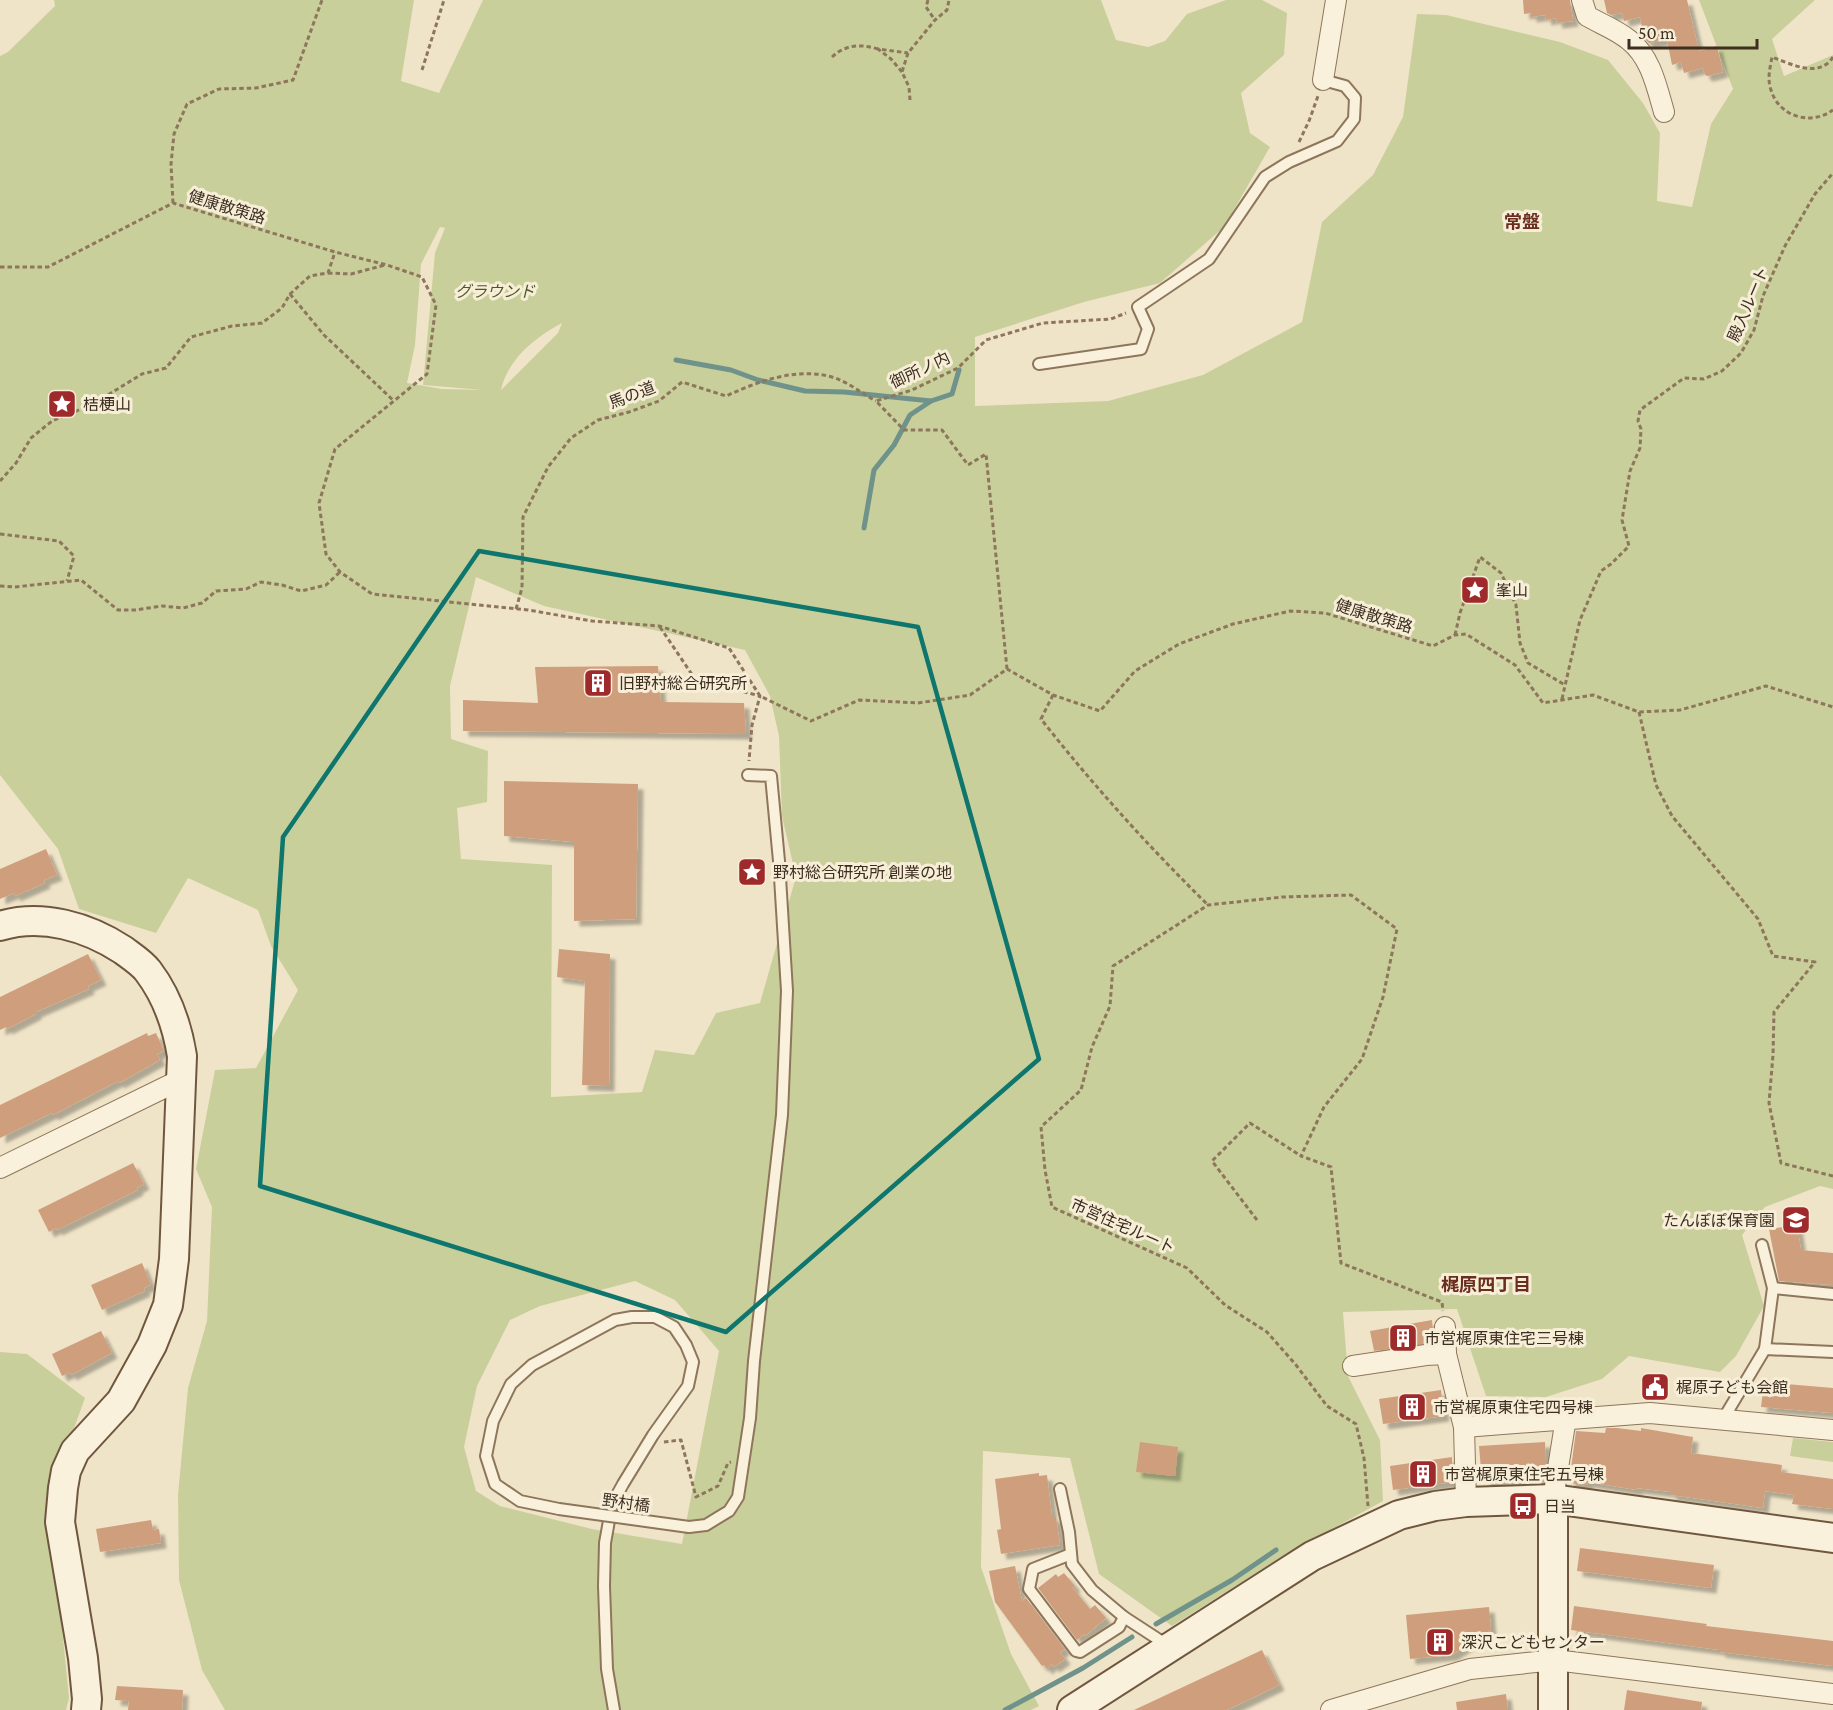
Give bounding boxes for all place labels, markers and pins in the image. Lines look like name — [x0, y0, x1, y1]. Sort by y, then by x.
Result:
place icon: 桔梗山 — [46, 388, 78, 420]
place label: 桔梗山 — [83, 396, 131, 413]
place icon: 峯山 — [1459, 574, 1491, 606]
place label: 峯山 — [1496, 582, 1528, 599]
building icon: 旧野村総合研究所 — [582, 667, 614, 699]
place label: 旧野村総合研究所 — [619, 675, 747, 692]
place icon: 野村総合研究所 創業の地 — [736, 856, 768, 888]
place label: 野村総合研究所 創業の地 — [773, 864, 952, 881]
school or university icon: たんぽぽ保育園 — [1780, 1204, 1812, 1236]
place label: たんぽぽ保育園 — [1663, 1212, 1775, 1229]
building icon: 市営梶原東住宅三号棟 — [1387, 1322, 1419, 1354]
place label: 市営梶原東住宅三号棟 — [1424, 1330, 1584, 1347]
public building icon: 梶原子ども会館 — [1639, 1371, 1671, 1403]
place label: 梶原子ども会館 — [1676, 1379, 1788, 1396]
building icon: 市営梶原東住宅四号棟 — [1396, 1391, 1428, 1423]
place label: 市営梶原東住宅四号棟 — [1433, 1399, 1593, 1416]
building icon: 市営梶原東住宅五号棟 — [1407, 1458, 1439, 1490]
place label: 市営梶原東住宅五号棟 — [1444, 1466, 1604, 1483]
bus stop icon: 日当 — [1507, 1490, 1539, 1522]
place label: 日当 — [1544, 1498, 1576, 1515]
building icon: 深沢こどもセンター — [1424, 1626, 1456, 1658]
place label: 深沢こどもセンター — [1461, 1634, 1605, 1651]

